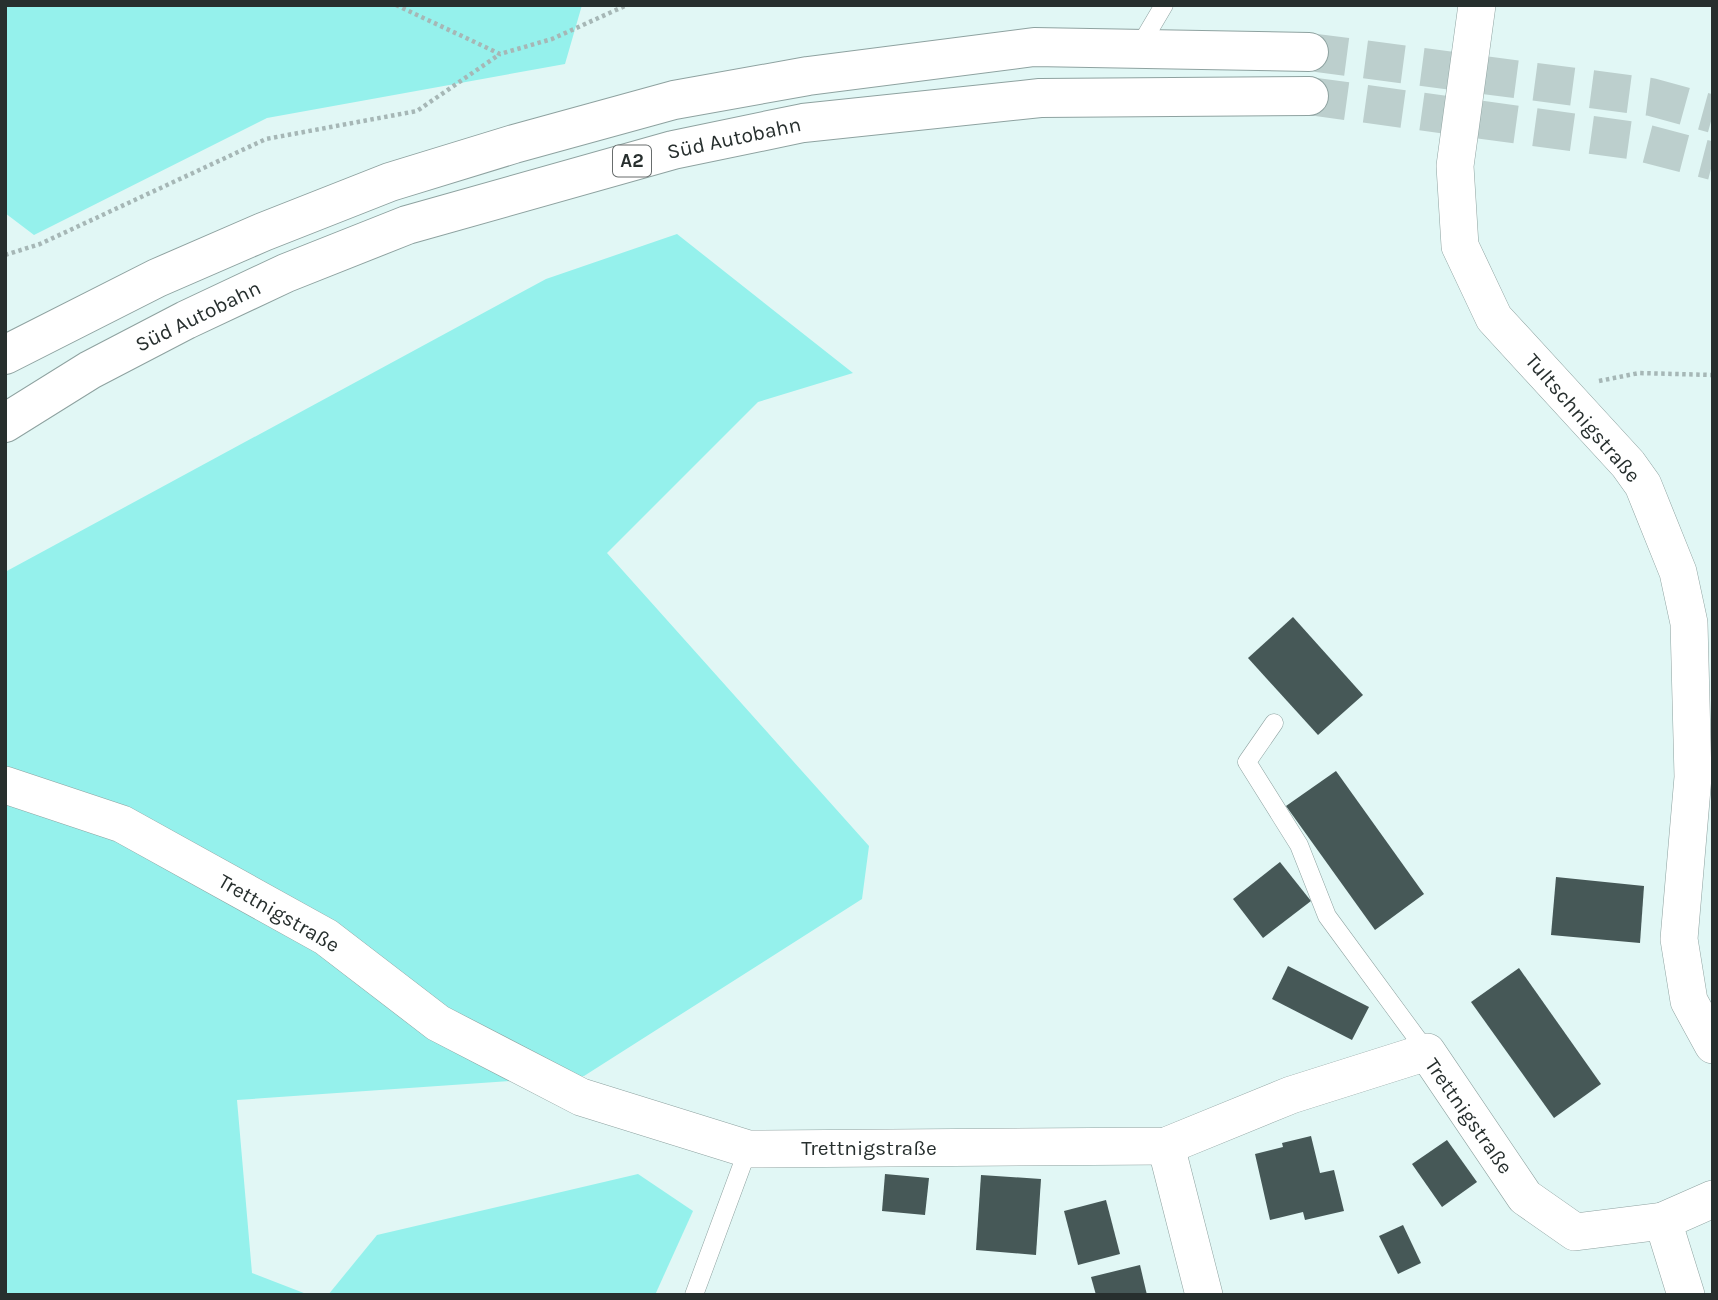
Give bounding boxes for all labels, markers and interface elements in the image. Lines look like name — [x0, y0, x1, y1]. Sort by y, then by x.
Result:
street label: Süd Autobahn — [665, 112, 803, 164]
road number: A2 — [613, 146, 651, 176]
street label: Süd Autobahn — [131, 275, 265, 357]
street label: Tultschnigstraße — [1521, 349, 1645, 487]
street label: Trettnigstraße — [214, 869, 344, 957]
street label: Trettnigstraße — [1420, 1054, 1518, 1178]
street label: Trettnigstraße — [801, 1136, 937, 1160]

